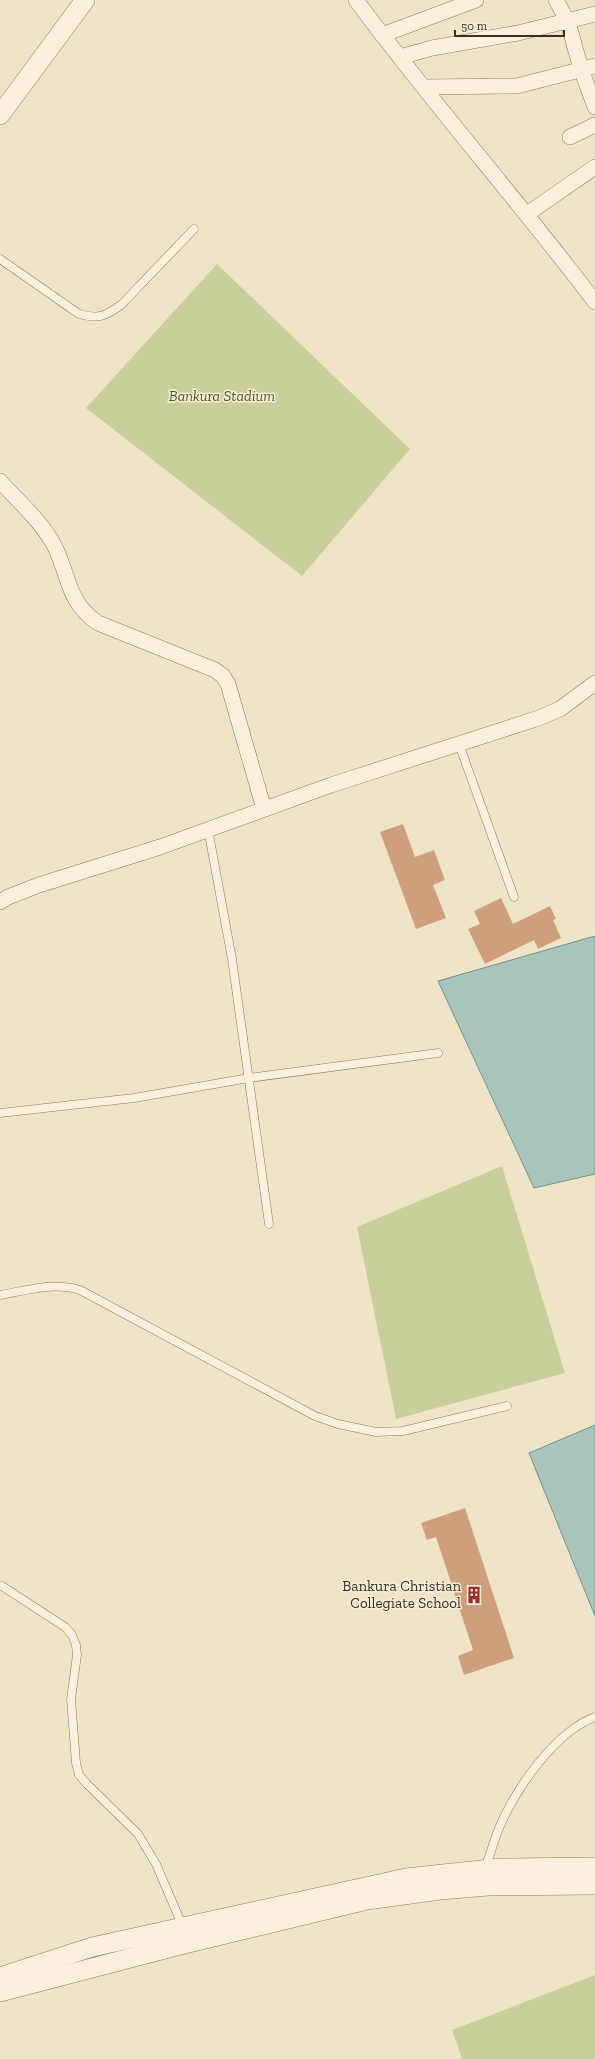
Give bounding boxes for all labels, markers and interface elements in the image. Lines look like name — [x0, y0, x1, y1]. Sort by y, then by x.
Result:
scale bar — [455, 12, 564, 38]
text: 50 m — [461, 19, 488, 33]
park label: Bankura Stadium — [169, 387, 275, 405]
place label: Bankura Christian Collegiate School — [342, 1577, 461, 1612]
building icon: Bankura Christian Collegiate School — [464, 1585, 484, 1605]

